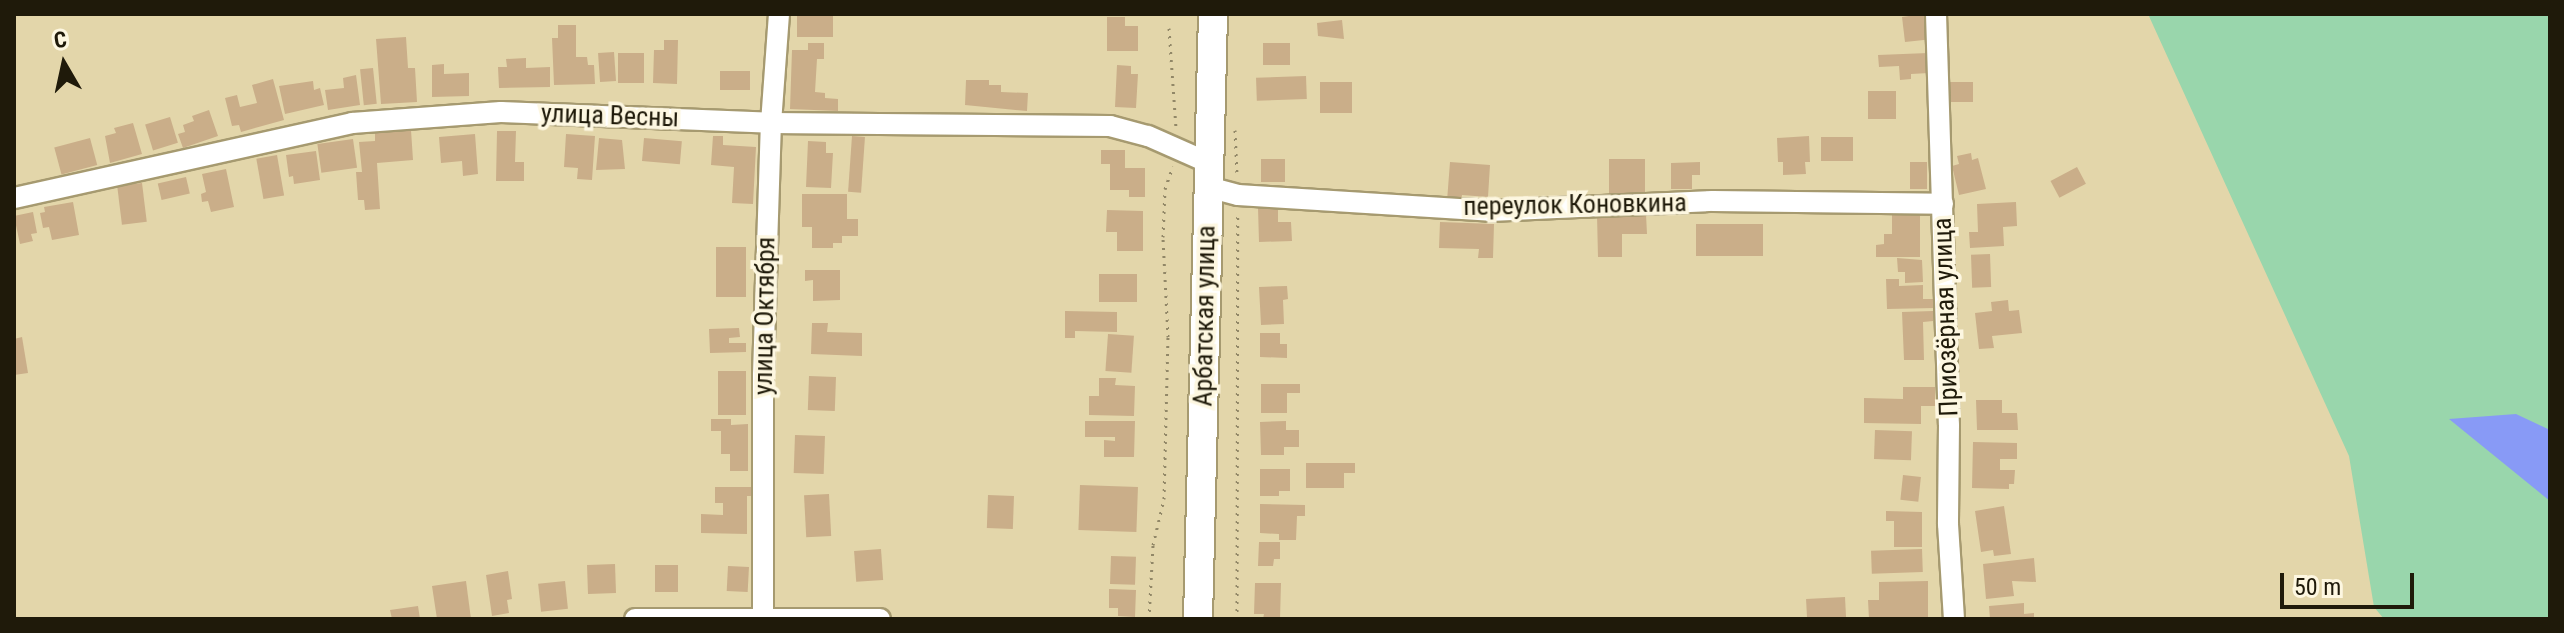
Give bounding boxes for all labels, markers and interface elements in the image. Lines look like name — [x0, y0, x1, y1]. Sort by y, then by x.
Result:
north arrow — [24, 24, 104, 104]
text: С — [52, 26, 68, 53]
street label: улица Весны — [540, 98, 680, 134]
street label: переулок Коновкина — [1463, 187, 1687, 223]
street label: Приозёрная улица — [1927, 217, 1965, 417]
street label: Арбатская улица — [1188, 225, 1222, 407]
street label: улица Октября — [748, 237, 782, 395]
scale bar — [2284, 557, 2418, 607]
text: 50 m — [2294, 573, 2341, 601]

